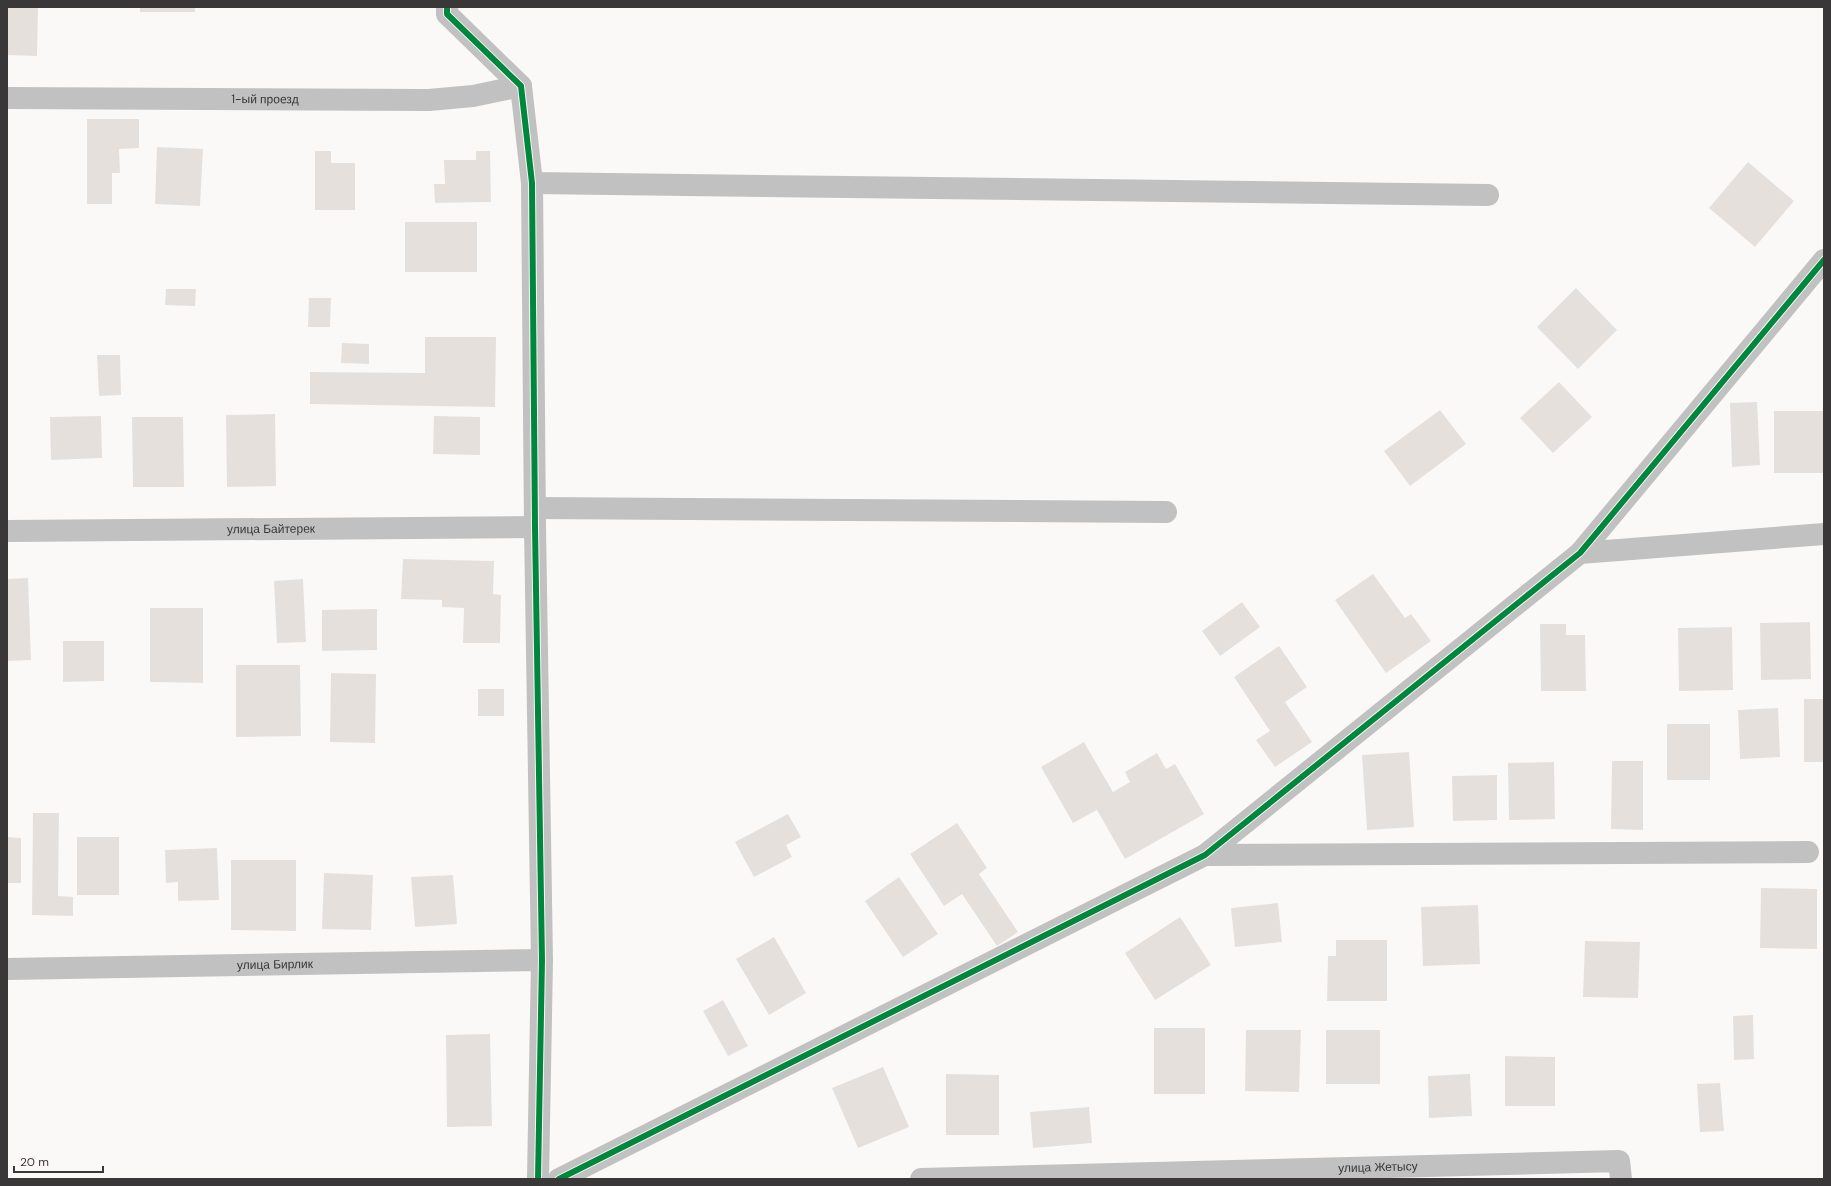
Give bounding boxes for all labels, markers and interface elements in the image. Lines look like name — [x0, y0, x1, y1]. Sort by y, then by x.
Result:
street label: 1-ый проезд — [231, 91, 299, 107]
street label: улица Байтерек — [227, 521, 316, 537]
street label: улица Бирлик — [237, 956, 314, 973]
scale bar — [14, 1148, 103, 1174]
text: 20 m — [20, 1154, 49, 1170]
street label: улица Жетысу — [1338, 1158, 1418, 1176]

